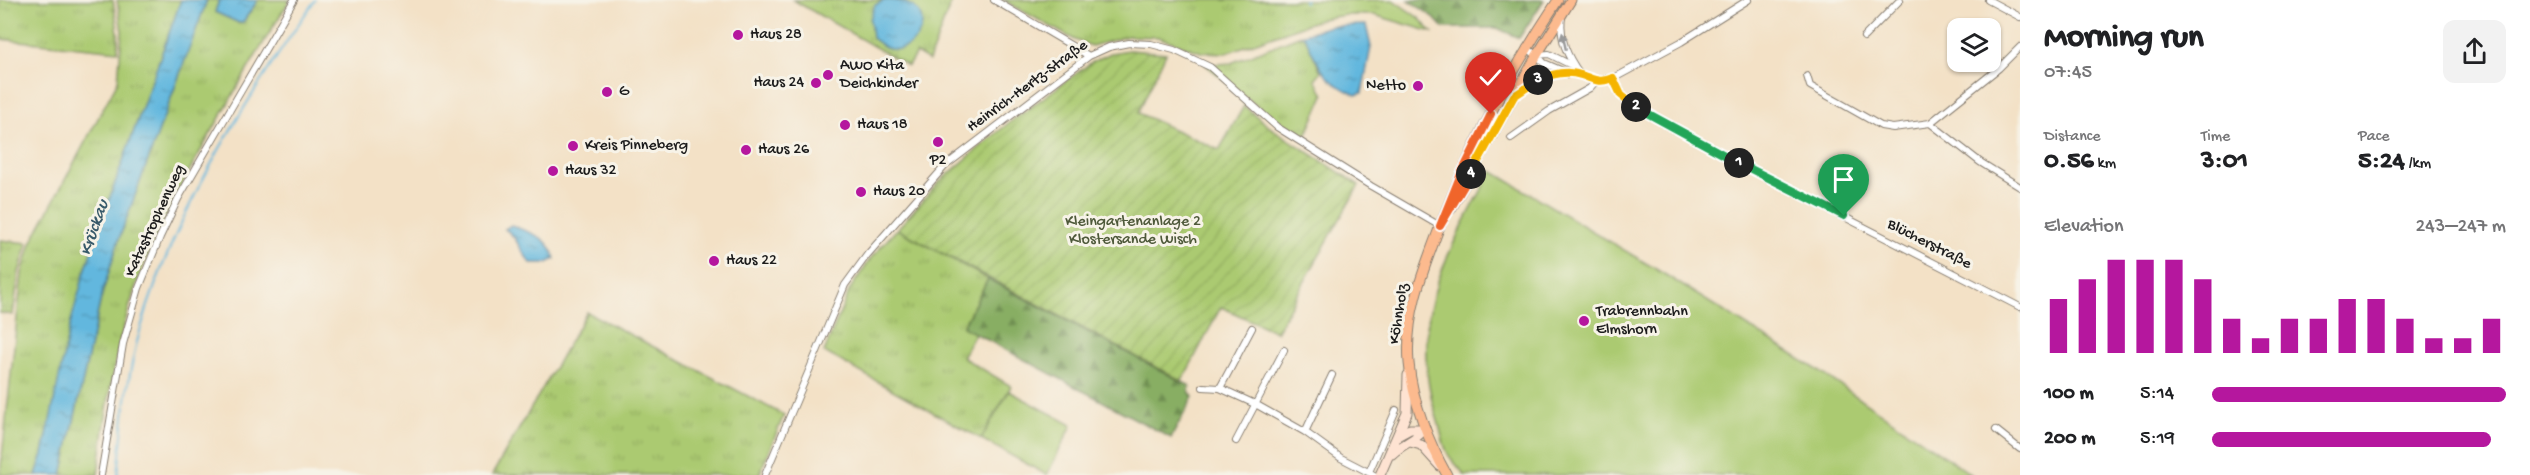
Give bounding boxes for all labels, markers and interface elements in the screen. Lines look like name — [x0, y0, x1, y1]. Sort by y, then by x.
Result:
map controls — [1947, 18, 2001, 72]
button: layers — [1947, 18, 2001, 72]
text: Morning run — [2044, 20, 2204, 58]
button: share — [2443, 20, 2506, 83]
place label: Haus 28 — [750, 26, 802, 45]
marker: Haus 28 — [731, 28, 745, 42]
one-way arrow — [1559, 31, 1568, 50]
street label: Heinrich-Hertz-Straße — [964, 36, 1093, 137]
pin — [1465, 52, 1516, 114]
place label: AWO Kita Deichkinder — [839, 57, 919, 94]
icon: check — [1474, 61, 1507, 94]
text: 07:45 — [2044, 62, 2092, 85]
pin: 3 — [1523, 65, 1553, 95]
marker: AWO Kita Deichkinder — [821, 68, 835, 82]
text: 3 — [1534, 70, 1542, 89]
place label: Haus 24 — [753, 74, 804, 93]
marker: Haus 24 — [809, 76, 823, 90]
place label: Netto — [1366, 77, 1406, 96]
marker: Netto — [1411, 79, 1425, 93]
place label: G — [619, 83, 630, 102]
marker: G — [600, 85, 614, 99]
pin: 2 — [1621, 92, 1651, 122]
text: 2 — [1632, 97, 1640, 116]
place label: Haus 18 — [857, 116, 908, 135]
marker: Haus 18 — [838, 118, 852, 132]
text: Distance — [2044, 128, 2101, 147]
text: Time — [2201, 128, 2230, 147]
text: Pace — [2358, 128, 2389, 147]
marker: P2 — [931, 135, 945, 149]
place label: Kreis Pinneberg — [585, 137, 688, 156]
marker: Kreis Pinneberg — [566, 139, 580, 153]
place label: Haus 26 — [758, 141, 810, 160]
marker: Haus 26 — [739, 143, 753, 157]
text: 0.56 — [2044, 147, 2094, 178]
text: 3:01 — [2201, 147, 2248, 178]
text: 5:24 — [2358, 147, 2405, 178]
pin: 1 — [1724, 148, 1754, 178]
place label: P2 — [929, 152, 946, 171]
text: 1 — [1736, 153, 1742, 172]
pin — [1818, 154, 1869, 216]
text: km — [2094, 155, 2116, 174]
text: /km — [2405, 155, 2431, 174]
pin: 4 — [1456, 159, 1486, 189]
street label: Katastrophenweg — [122, 162, 190, 280]
place label: Haus 32 — [565, 162, 617, 181]
icon: arrive — [1827, 163, 1860, 196]
marker: Haus 32 — [546, 164, 560, 178]
text: 4 — [1467, 164, 1475, 183]
place label: Haus 20 — [873, 183, 925, 202]
marker: Haus 20 — [854, 185, 868, 199]
water label: Krückau — [76, 196, 115, 259]
park label: Kleingartenanlage 2 Klostersande Wisch — [1065, 213, 1201, 250]
street label: Blücherstraße — [1883, 215, 1975, 275]
text: Elevation — [2044, 216, 2124, 239]
text: 243–247 m — [2415, 216, 2506, 239]
place label: Haus 22 — [726, 252, 777, 271]
marker: Haus 22 — [707, 254, 721, 268]
street label: Köhnholz — [1386, 282, 1414, 346]
place label: Trabrennbahn Elmshorn — [1595, 303, 1688, 340]
marker: Trabrennbahn Elmshorn — [1577, 314, 1591, 328]
text: 100 m — [2044, 383, 2094, 406]
text: 5:14 — [2140, 383, 2174, 406]
text: 200 m — [2044, 428, 2095, 451]
text: 5:19 — [2140, 428, 2175, 451]

